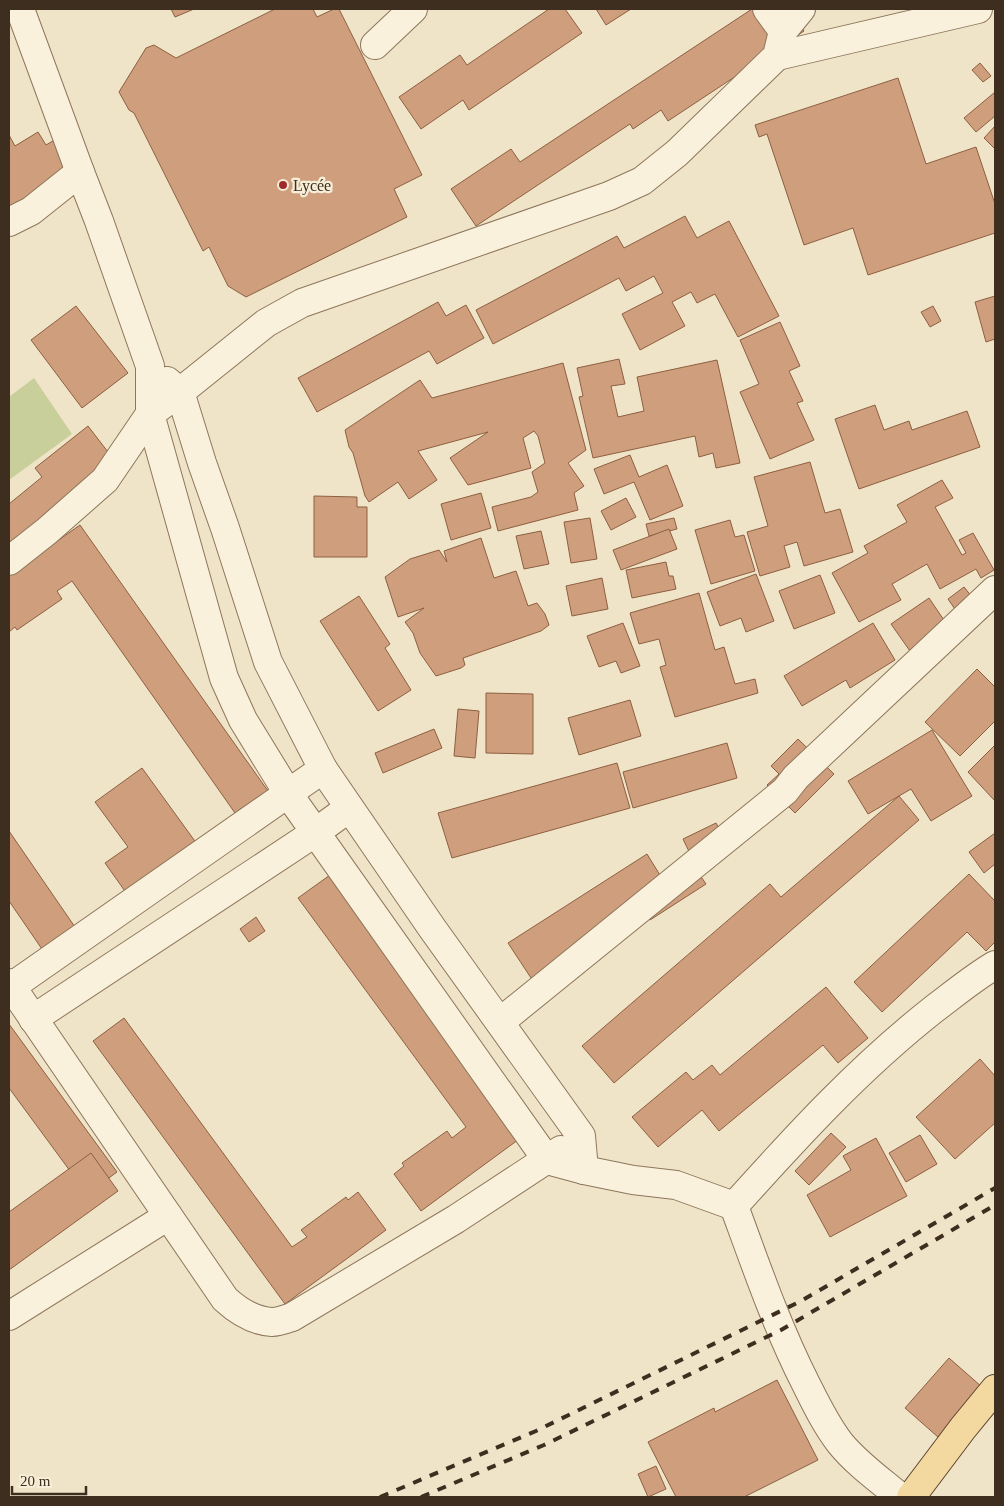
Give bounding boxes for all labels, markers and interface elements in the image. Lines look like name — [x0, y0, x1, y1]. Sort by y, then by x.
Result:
place label: Lycée — [293, 177, 331, 195]
marker: Lycée — [277, 179, 289, 191]
scale bar — [12, 1464, 86, 1496]
text: 20 m — [20, 1473, 51, 1489]

